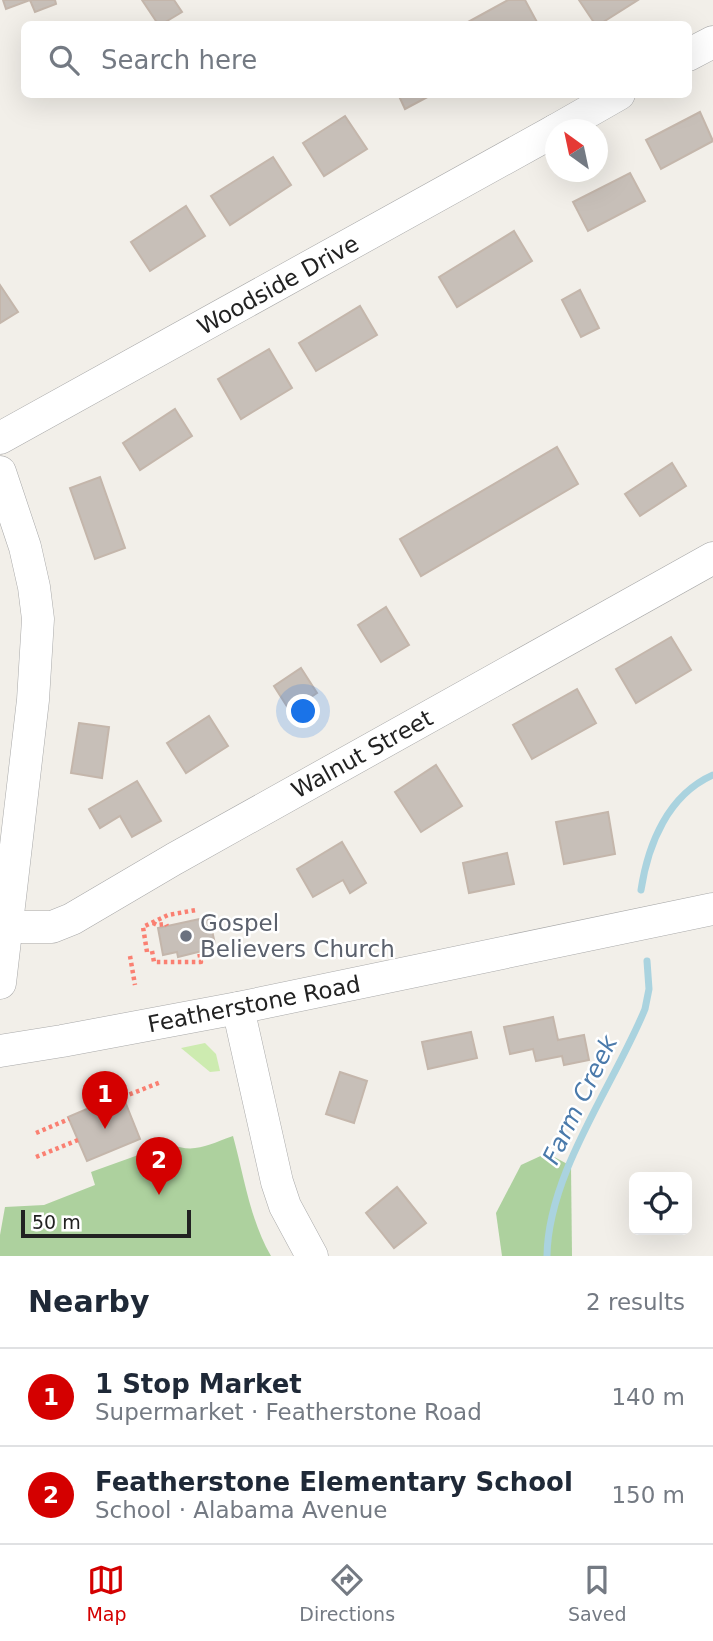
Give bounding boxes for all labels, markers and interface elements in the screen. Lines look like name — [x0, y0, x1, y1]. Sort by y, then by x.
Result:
search box — [21, 21, 692, 98]
icon: search — [45, 41, 83, 79]
text: Search here — [101, 45, 257, 75]
north arrow — [545, 119, 608, 182]
street label: Woodside Drive — [193, 230, 363, 340]
your location — [286, 694, 320, 728]
street label: Walnut Street — [287, 705, 437, 803]
place label: Gospel Believers Church — [200, 910, 395, 962]
marker: Gospel Believers Church — [178, 928, 194, 944]
street label: Featherstone Road — [145, 971, 363, 1037]
water label: Farm Creek — [537, 1030, 624, 1169]
pin: 1 — [82, 1071, 128, 1129]
pin: 2 — [136, 1137, 182, 1195]
map controls — [629, 1172, 692, 1235]
button: locate — [629, 1172, 692, 1235]
scale bar — [21, 1207, 191, 1239]
text: 50 m — [32, 1211, 81, 1233]
text: Nearby — [28, 1284, 150, 1319]
text: 2 results — [586, 1289, 685, 1315]
text: 1 Stop Market — [95, 1369, 302, 1399]
text: 1 — [43, 1384, 59, 1410]
text: 140 m — [611, 1384, 685, 1410]
text: Supermarket · Featherstone Road — [95, 1399, 482, 1425]
text: Featherstone Elementary School — [95, 1467, 573, 1497]
text: 2 — [43, 1482, 59, 1508]
text: 150 m — [611, 1482, 685, 1508]
text: School · Alabama Avenue — [95, 1497, 387, 1523]
tab: Map — [86, 1561, 127, 1625]
tab: Directions — [299, 1561, 395, 1625]
tab: Saved — [568, 1561, 627, 1625]

